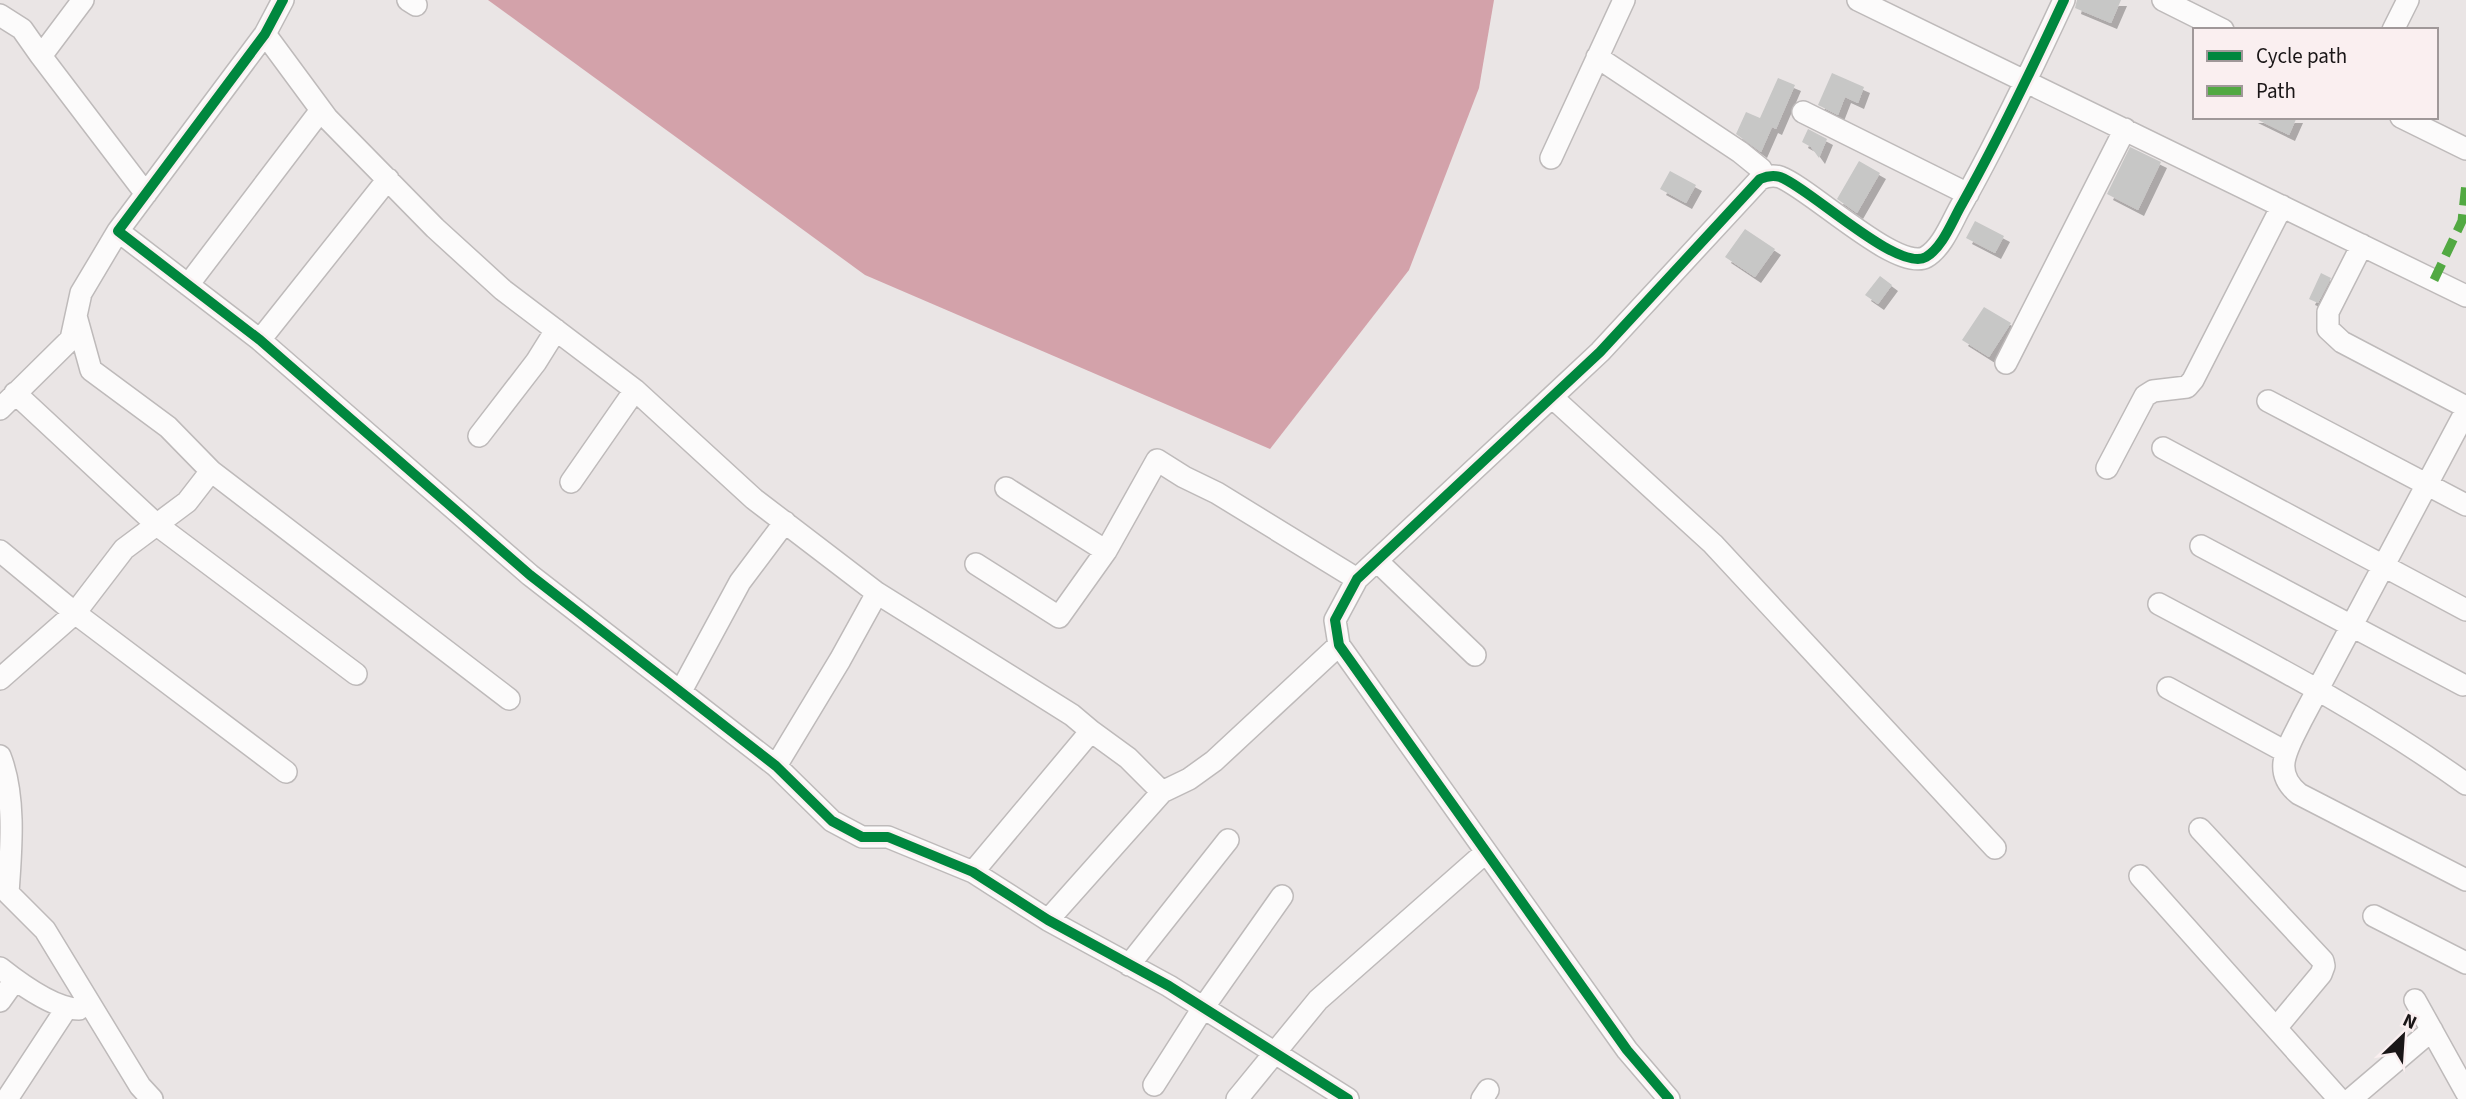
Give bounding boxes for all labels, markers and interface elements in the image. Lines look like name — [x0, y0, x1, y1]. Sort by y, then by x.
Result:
legend — [2193, 28, 2438, 119]
text: Cycle path — [2256, 41, 2347, 71]
text: Path — [2256, 76, 2296, 106]
north arrow — [2368, 1001, 2438, 1071]
text: N — [2398, 1007, 2421, 1037]

